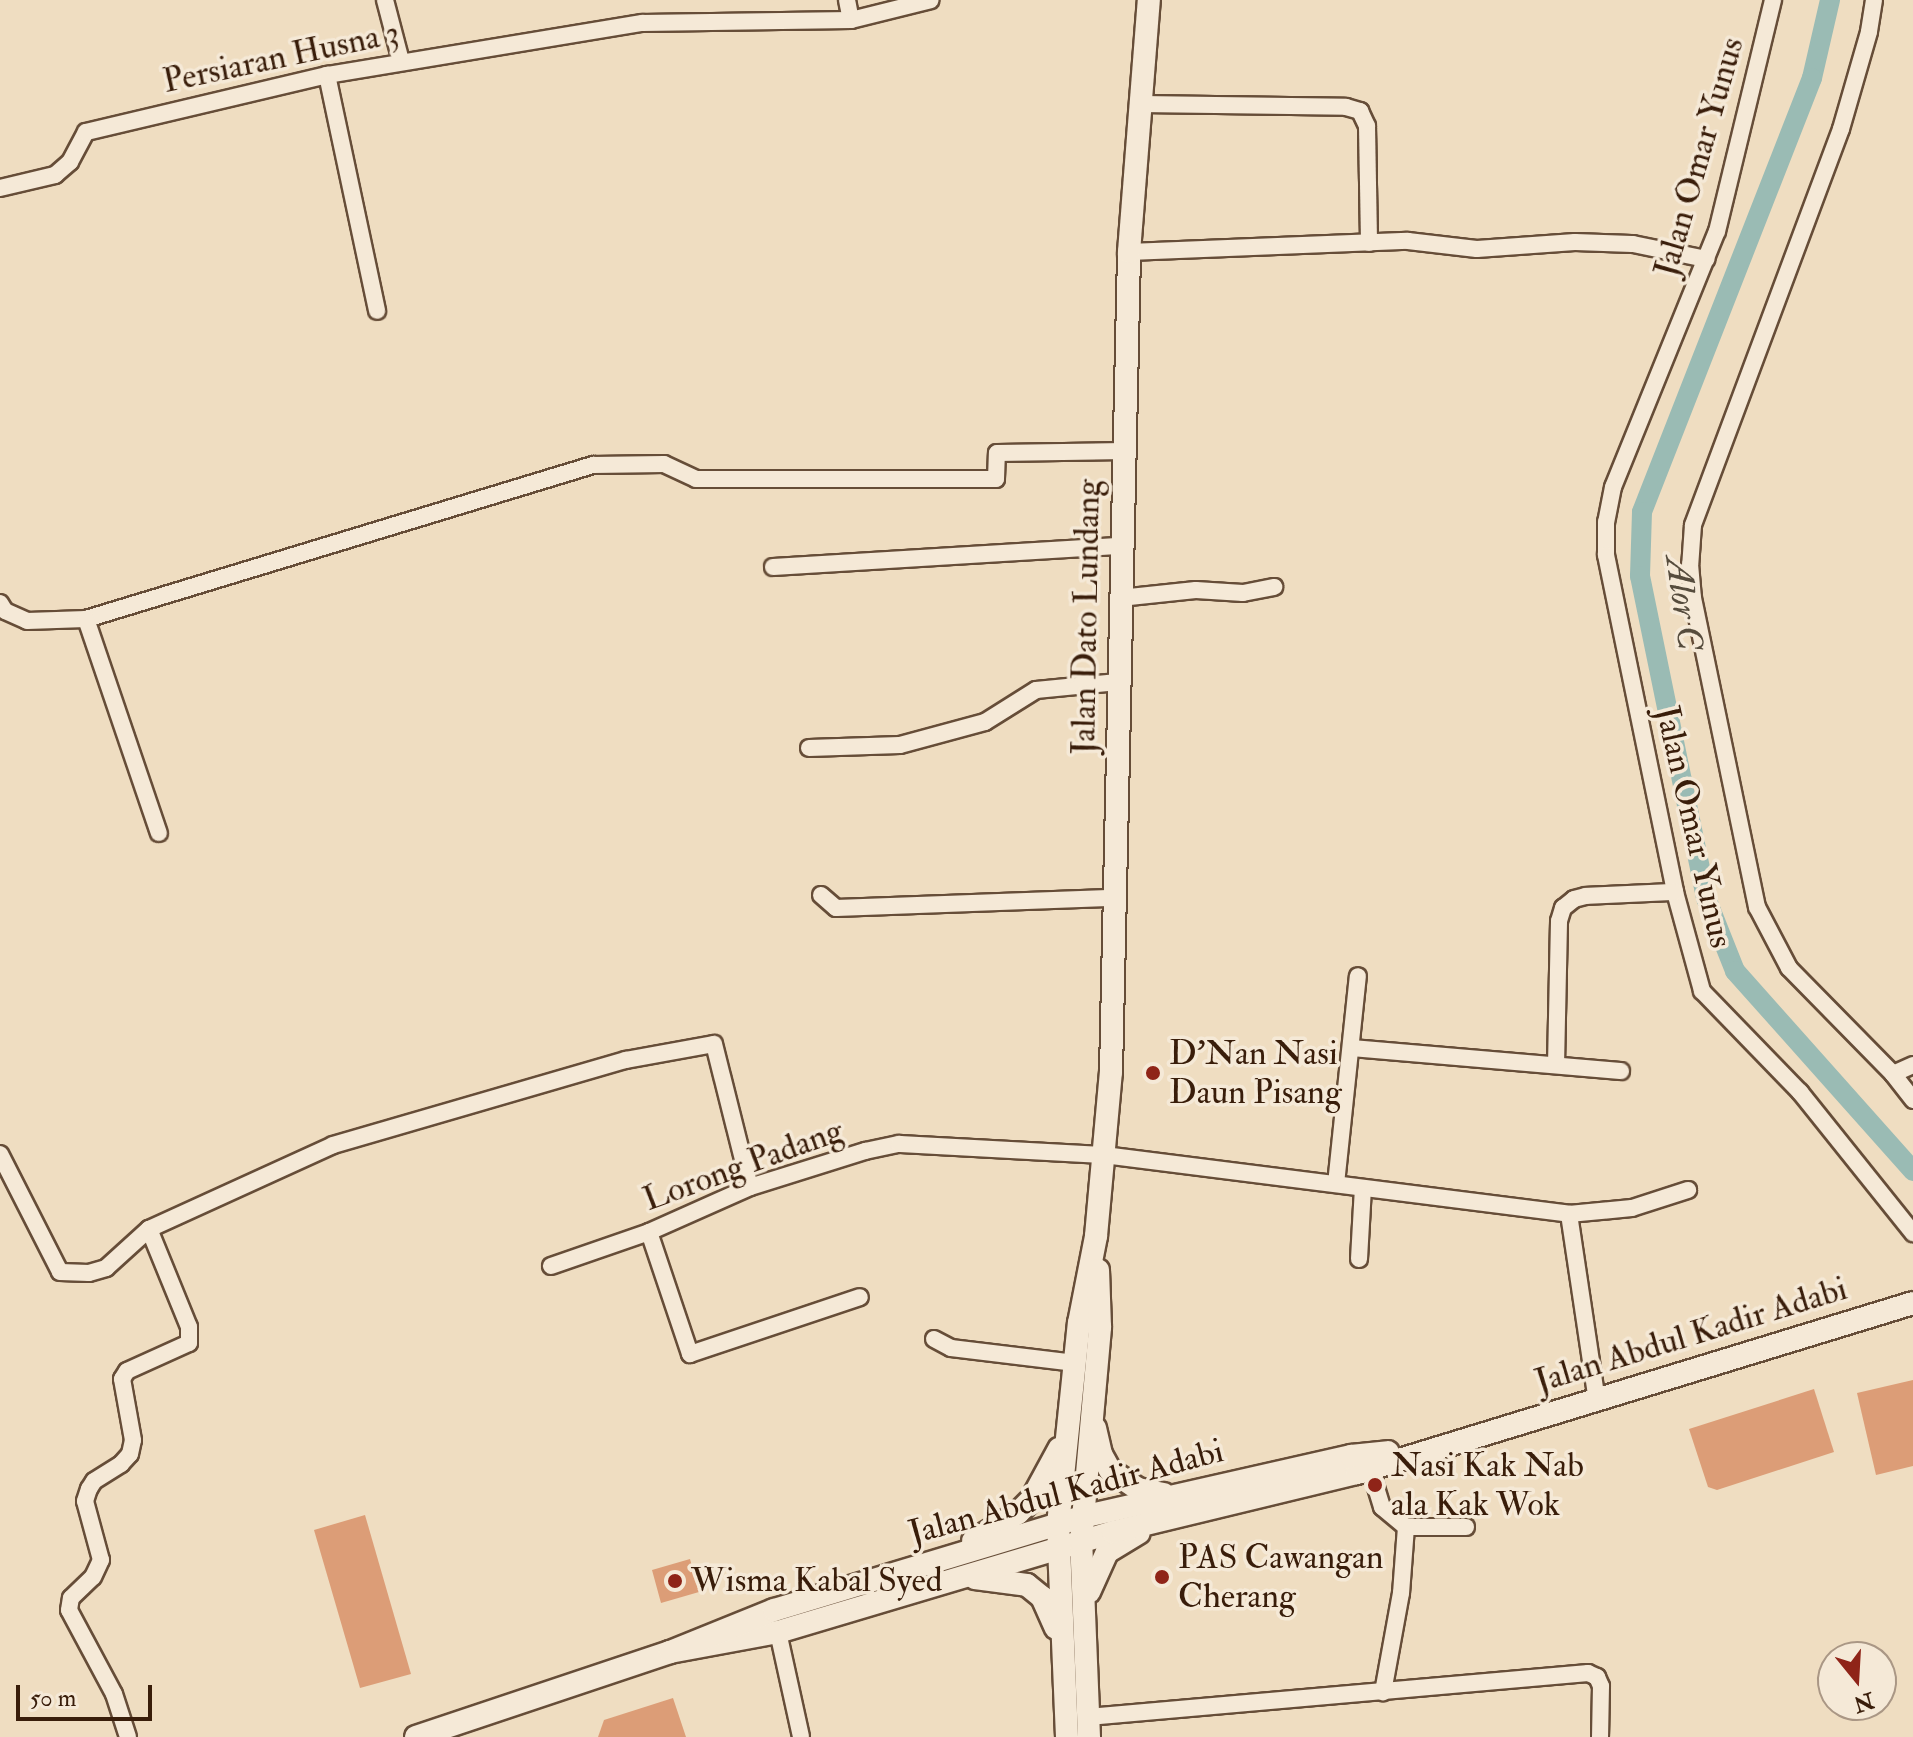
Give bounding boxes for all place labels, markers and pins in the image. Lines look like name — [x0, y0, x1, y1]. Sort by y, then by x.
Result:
place label: D’Nan Nasi Daun Pisang — [1169, 1033, 1342, 1112]
marker: D’Nan Nasi Daun Pisang — [1144, 1064, 1162, 1082]
place label: Nasi Kak Nab ala Kak Wok — [1391, 1445, 1584, 1524]
marker: Nasi Kak Nab ala Kak Wok — [1366, 1476, 1384, 1494]
place label: PAS Cawangan Cherang — [1178, 1537, 1384, 1616]
place label: Wisma Kabal Syed — [691, 1561, 942, 1601]
marker: PAS Cawangan Cherang — [1153, 1568, 1171, 1586]
marker: Wisma Kabal Syed — [666, 1572, 684, 1590]

